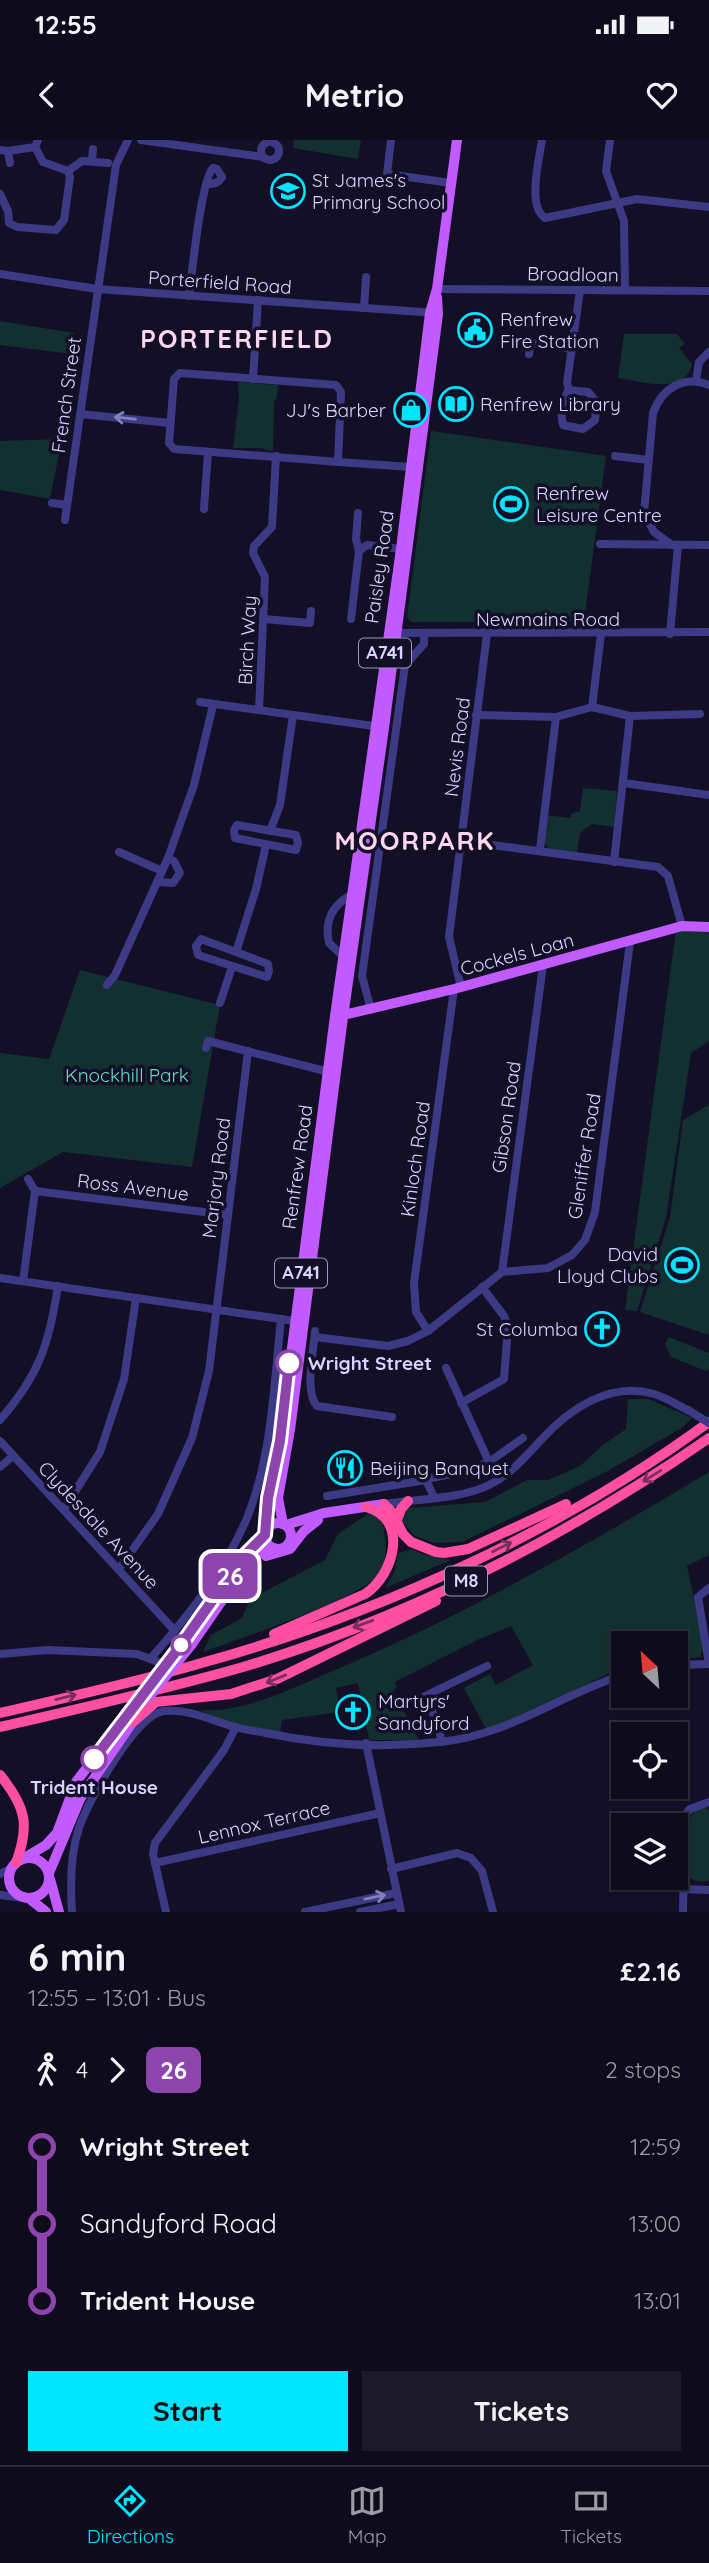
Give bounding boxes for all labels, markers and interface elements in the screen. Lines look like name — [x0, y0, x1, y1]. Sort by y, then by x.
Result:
text: 12:55 — [35, 8, 97, 41]
text: Metrio — [305, 75, 404, 115]
icon: back — [28, 76, 66, 114]
icon: heart — [643, 76, 681, 114]
place label: St James's Primary School — [312, 168, 445, 214]
school or university icon: St James's Primary School — [269, 172, 307, 210]
street label: Broadloan — [527, 261, 619, 287]
street label: Porterfield Road — [147, 265, 293, 299]
place label: Renfrew Fire Station — [500, 307, 599, 353]
public building icon: Renfrew Fire Station — [456, 311, 494, 349]
district label: PORTERFIELD — [140, 322, 334, 355]
street label: French Street — [46, 335, 86, 455]
library icon: Renfrew Library — [437, 385, 475, 423]
shop icon: JJ's Barber — [392, 391, 430, 429]
place label: Renfrew Library — [480, 392, 621, 416]
place label: JJ's Barber — [286, 398, 387, 422]
one-way arrow — [114, 411, 137, 424]
place label: Renfrew Leisure Centre — [536, 481, 662, 527]
sports icon: Renfrew Leisure Centre — [492, 485, 530, 523]
street label: Paisley Road — [359, 509, 399, 625]
street label: Birch Way — [233, 595, 261, 685]
street label: Newmains Road — [476, 607, 620, 631]
road number: A741 — [359, 639, 411, 668]
street label: Nevis Road — [439, 696, 475, 798]
district label: MOORPARK — [335, 824, 495, 857]
street label: Cockels Loan — [458, 927, 576, 981]
street label: Gibson Road — [486, 1060, 526, 1174]
park label: Knockhill Park — [65, 1063, 189, 1087]
street label: Gleniffer Road — [562, 1091, 606, 1221]
street label: Kinloch Road — [395, 1100, 435, 1218]
street label: Renfrew Road — [276, 1103, 318, 1231]
street label: Marjory Road — [197, 1116, 235, 1240]
street label: Ross Avenue — [76, 1168, 190, 1206]
place label: David Lloyd Clubs — [557, 1242, 658, 1288]
sports icon: David Lloyd Clubs — [663, 1246, 701, 1284]
road number: A741 — [275, 1258, 327, 1288]
church icon: St Columba — [583, 1310, 621, 1348]
place label: St Columba — [476, 1317, 578, 1341]
marker: Wright Street — [276, 1350, 302, 1376]
place label: Wright Street — [308, 1351, 432, 1375]
restaurant icon: Beijing Banquet — [326, 1449, 364, 1487]
street label: Clydesdale Avenue — [33, 1456, 165, 1594]
place label: Beijing Banquet — [370, 1456, 509, 1480]
one-way arrow — [643, 1470, 663, 1484]
one-way arrow — [491, 1539, 512, 1553]
line badge: 26 — [198, 1553, 262, 1599]
text: 26 — [217, 1561, 243, 1591]
road number: M8 — [445, 1566, 487, 1596]
one-way arrow — [353, 1619, 375, 1632]
north arrow — [611, 1631, 688, 1708]
map controls — [611, 1631, 688, 1890]
unlabelled marker — [171, 1635, 191, 1655]
one-way arrow — [266, 1673, 288, 1686]
place label: Martyrs' Sandyford — [378, 1689, 470, 1735]
one-way arrow — [54, 1690, 77, 1703]
church icon: Martyrs' Sandyford — [334, 1693, 372, 1731]
button: locate — [611, 1722, 688, 1799]
marker: Trident House — [81, 1746, 107, 1772]
place label: Trident House — [30, 1775, 158, 1799]
street label: Lennox Terrace — [196, 1795, 332, 1849]
button: layers — [611, 1813, 688, 1890]
one-way arrow — [363, 1890, 386, 1904]
text: 6 min — [28, 1933, 126, 1981]
text: £2.16 — [620, 1955, 681, 1988]
text: 12:55 – 13:01 · Bus — [28, 1983, 206, 2012]
icon: walk — [28, 2051, 66, 2089]
icon: forward — [98, 2051, 136, 2089]
text: 4 — [76, 2055, 88, 2084]
text: 26 — [160, 2055, 187, 2085]
text: 2 stops — [605, 2055, 681, 2084]
text: Wright Street — [80, 2130, 250, 2163]
text: 12:59 — [630, 2132, 681, 2161]
text: Sandyford Road — [80, 2207, 277, 2240]
text: 13:00 — [629, 2209, 681, 2238]
text: Trident House — [80, 2284, 255, 2317]
text: 13:01 — [634, 2286, 681, 2315]
button: Start — [28, 2371, 348, 2451]
button: Tickets — [362, 2371, 681, 2451]
tab: Directions — [87, 2482, 174, 2548]
tab: Map — [348, 2482, 387, 2548]
tab: Tickets — [560, 2482, 622, 2548]

